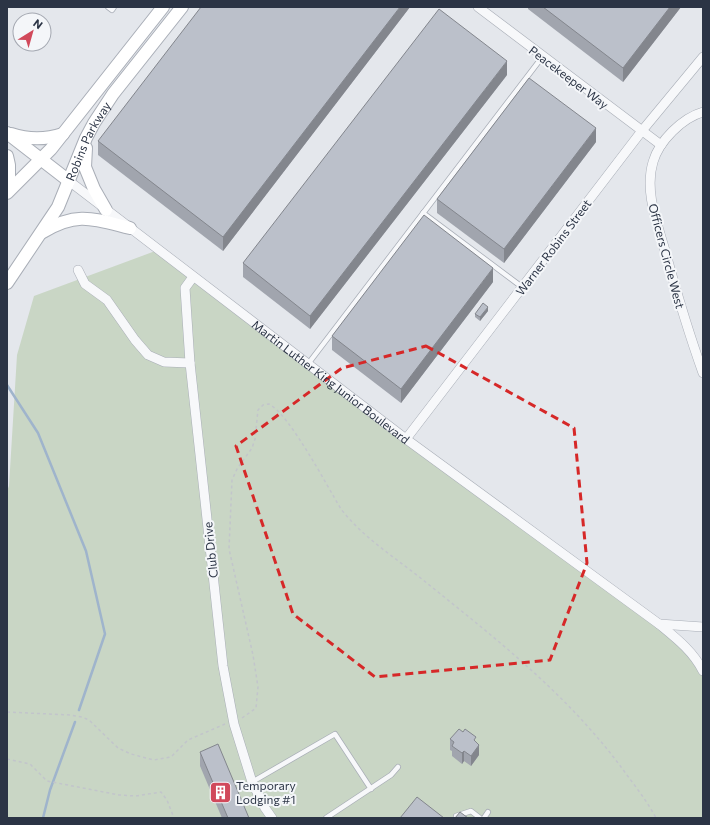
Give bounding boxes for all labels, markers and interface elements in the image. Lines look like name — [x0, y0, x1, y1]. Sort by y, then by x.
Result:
north arrow — [12, 12, 52, 52]
text: N — [31, 16, 46, 31]
street label: Peacekeeper Way — [527, 43, 611, 111]
street label: Robins Parkway — [62, 99, 113, 183]
street label: Warner Robins Street — [512, 196, 594, 298]
street label: Officers Circle West — [646, 202, 688, 310]
street label: Martin Luther King Junior Boulevard — [250, 317, 413, 446]
street label: Club Drive — [200, 521, 220, 579]
place label: Temporary Lodging #1 — [236, 778, 296, 806]
building icon: Temporary Lodging #1 — [208, 779, 234, 805]

